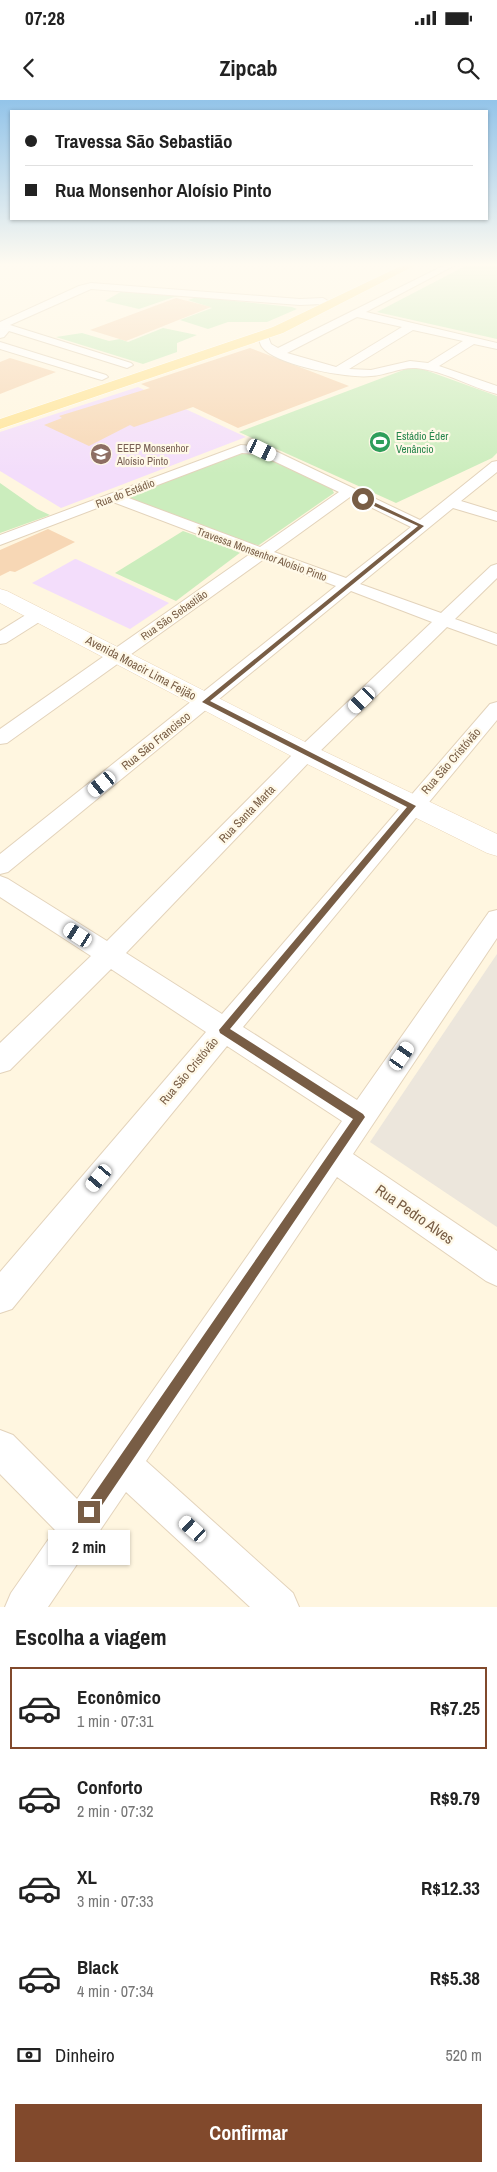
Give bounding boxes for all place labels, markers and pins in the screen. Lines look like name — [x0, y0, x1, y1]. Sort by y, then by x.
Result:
place label: Estádio Éder Venâncio — [396, 429, 448, 456]
sports icon: Estádio Éder Venâncio — [368, 430, 392, 454]
place label: EEEP Monsenhor Aloísio Pinto — [116, 441, 189, 468]
school or university icon: EEEP Monsenhor Aloísio Pinto — [89, 442, 113, 466]

